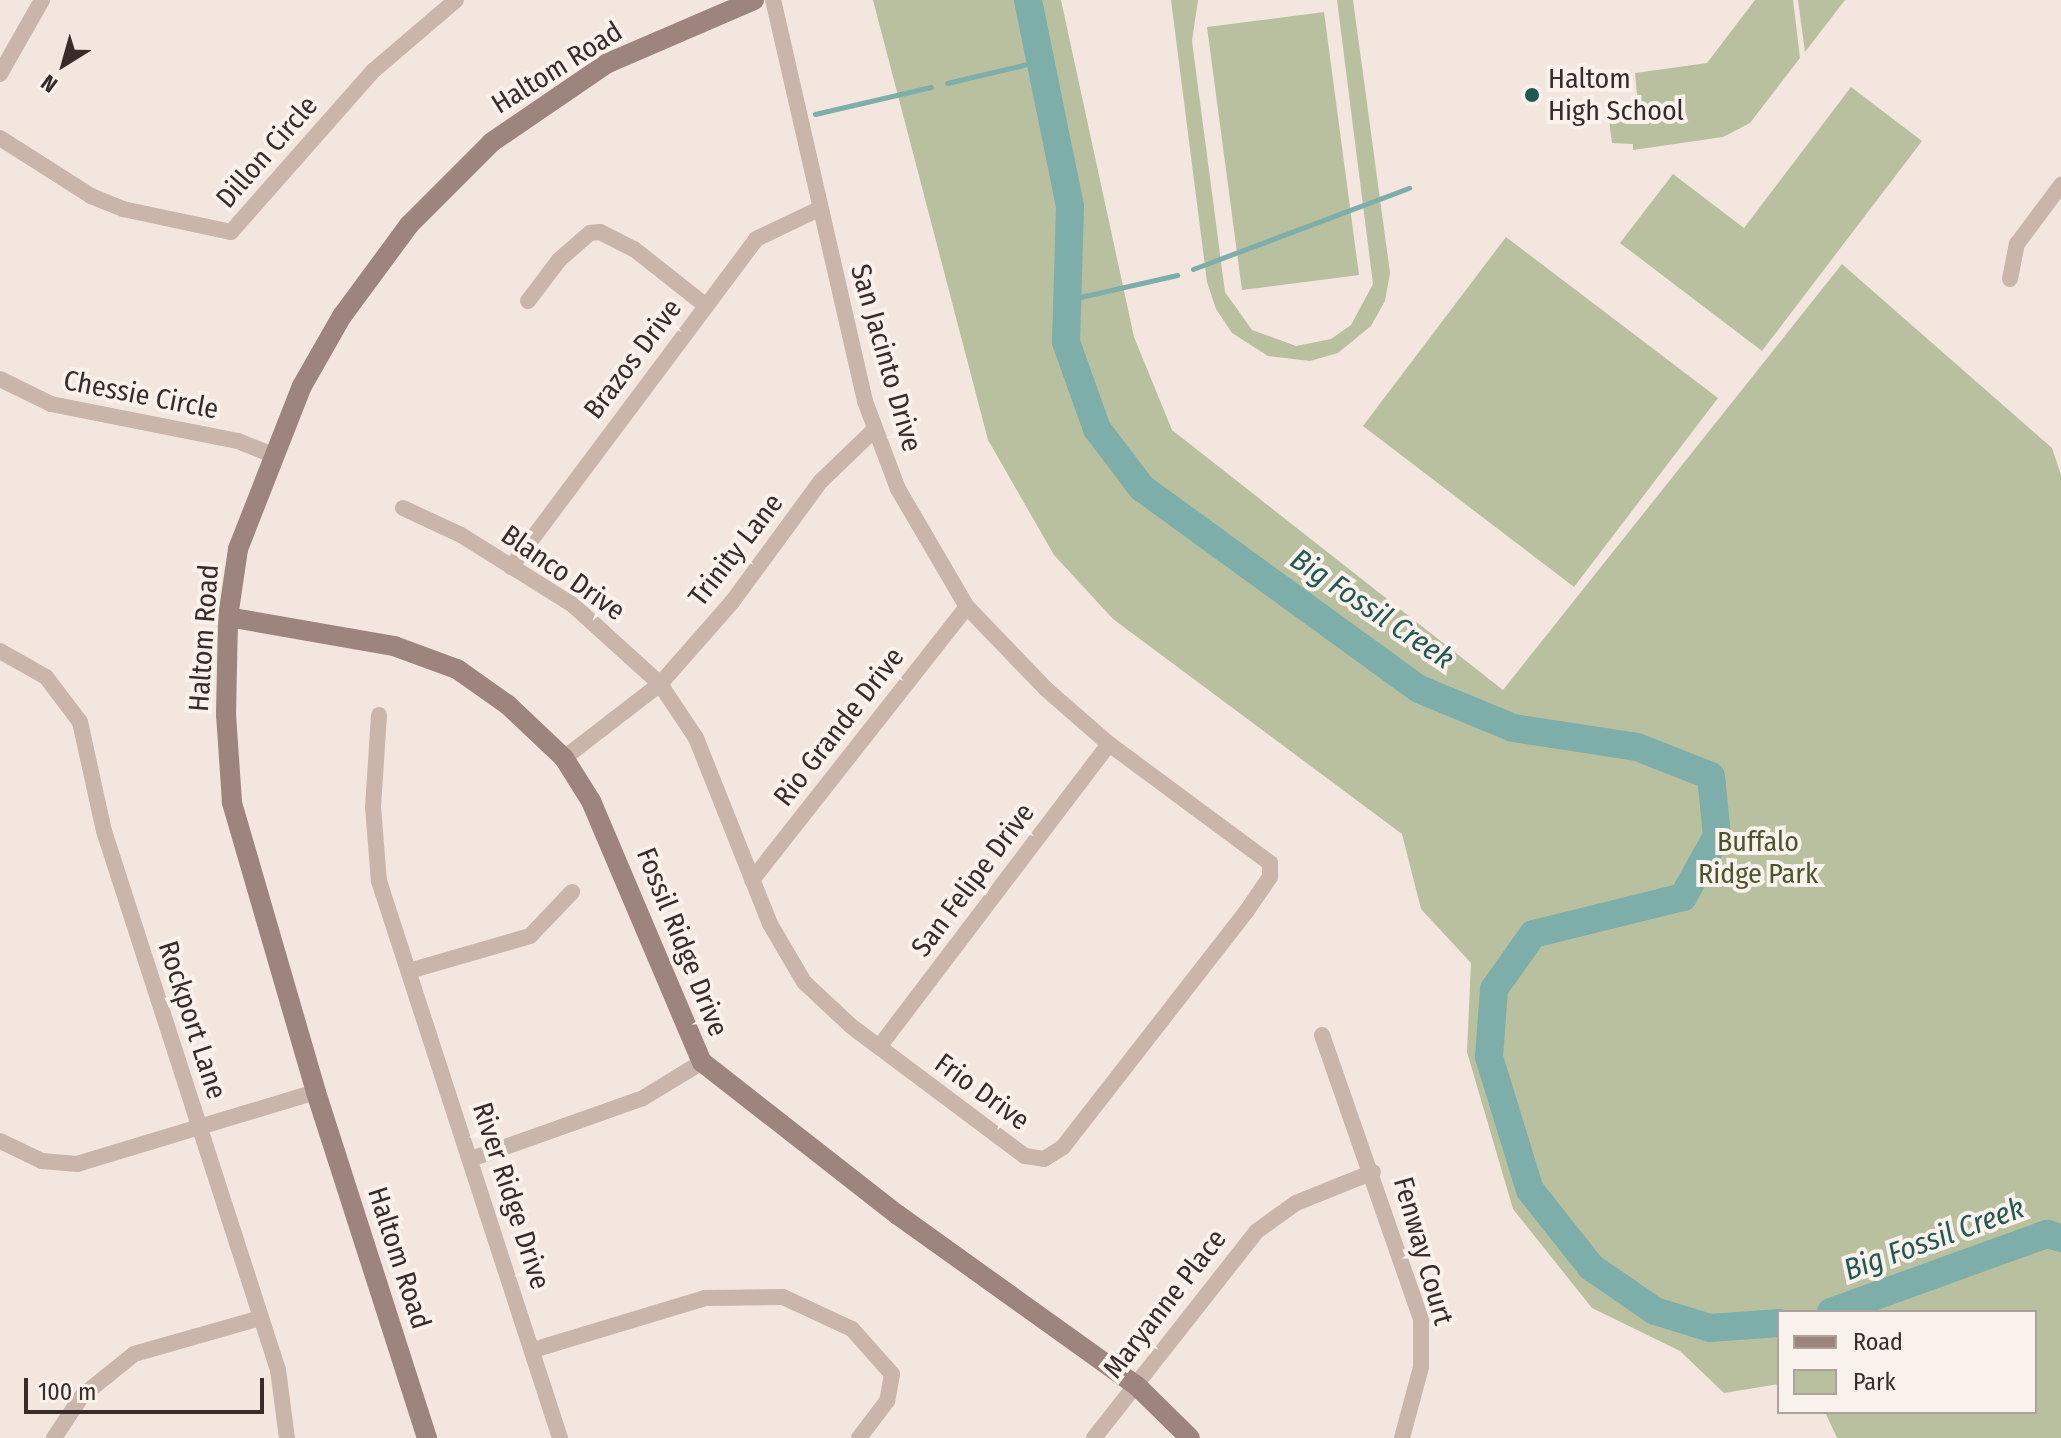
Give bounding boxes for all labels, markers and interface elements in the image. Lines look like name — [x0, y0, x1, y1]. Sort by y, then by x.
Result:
street label: Haltom Road — [486, 15, 628, 121]
north arrow — [24, 24, 104, 104]
place label: Haltom High School — [1548, 62, 1684, 128]
text: N — [36, 69, 63, 98]
marker: Haltom High School — [1523, 86, 1541, 104]
street label: Dillon Circle — [209, 89, 325, 215]
street label: San Jacinto Drive — [843, 260, 929, 456]
street label: Brazos Drive — [577, 292, 689, 426]
street label: Chessie Circle — [61, 364, 221, 426]
street label: Trinity Lane — [682, 487, 790, 613]
street label: Blanco Drive — [495, 518, 631, 628]
water label: Big Fossil Creek — [1284, 541, 1460, 677]
street label: Haltom Road — [182, 563, 226, 713]
street label: Rio Grande Drive — [767, 641, 911, 813]
street label: San Felipe Drive — [904, 797, 1042, 963]
park label: Buffalo Ridge Park — [1698, 825, 1818, 891]
street label: Fossil Ridge Drive — [629, 843, 735, 1041]
street label: Rockport Lane — [151, 937, 233, 1103]
street label: Frio Drive — [928, 1046, 1036, 1138]
street label: River Ridge Drive — [465, 1098, 557, 1294]
street label: Fenway Court — [1386, 1173, 1460, 1329]
street label: Haltom Road — [360, 1183, 438, 1333]
water label: Big Fossil Creek — [1839, 1190, 2029, 1288]
street label: Maryanne Place — [1096, 1223, 1234, 1385]
legend — [1777, 1310, 2037, 1414]
text: Road — [1853, 1328, 1903, 1356]
scale bar — [28, 1362, 268, 1412]
text: Park — [1853, 1368, 1896, 1396]
text: 100 m — [38, 1378, 96, 1406]

